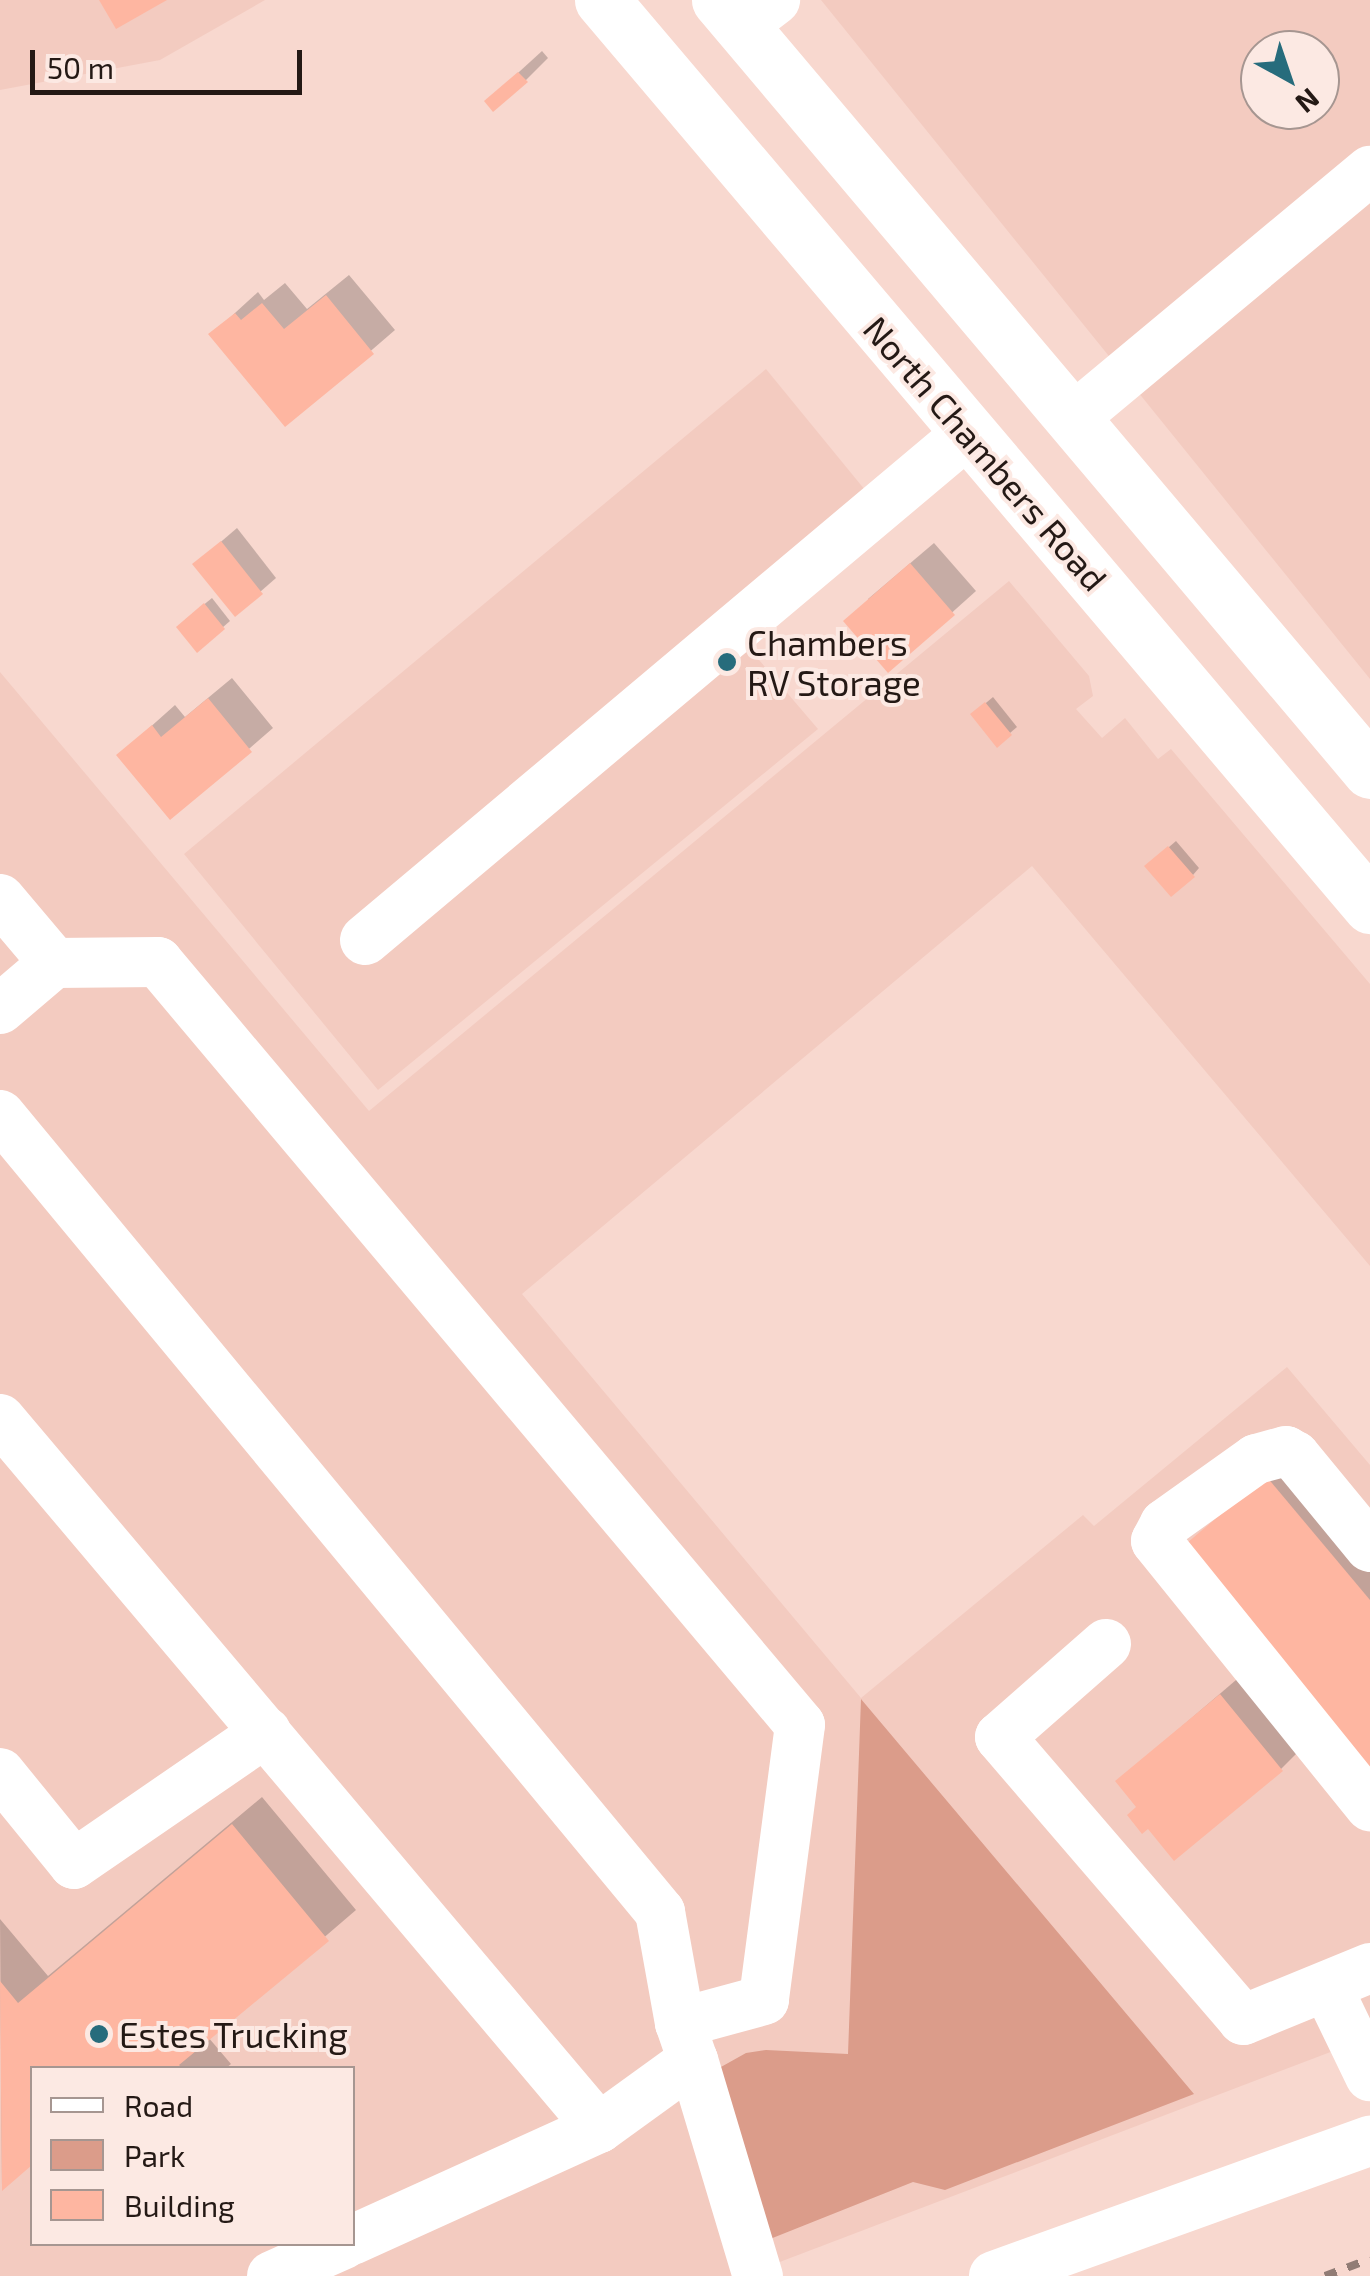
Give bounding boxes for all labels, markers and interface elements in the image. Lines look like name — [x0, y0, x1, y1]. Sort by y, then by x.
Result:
scale bar — [35, 30, 308, 92]
north arrow — [1240, 30, 1340, 130]
text: 50 m — [47, 49, 114, 85]
text: N — [1289, 82, 1327, 121]
street label: North Chambers Road — [856, 307, 1116, 599]
place label: Chambers RV Storage — [747, 621, 922, 703]
marker: Chambers RV Storage — [716, 651, 738, 673]
place label: Estes Trucking — [119, 2013, 349, 2055]
marker: Estes Trucking — [88, 2023, 110, 2045]
legend — [30, 2066, 355, 2246]
text: Road — [124, 2087, 193, 2123]
text: Park — [124, 2137, 185, 2173]
text: Building — [124, 2187, 235, 2223]

